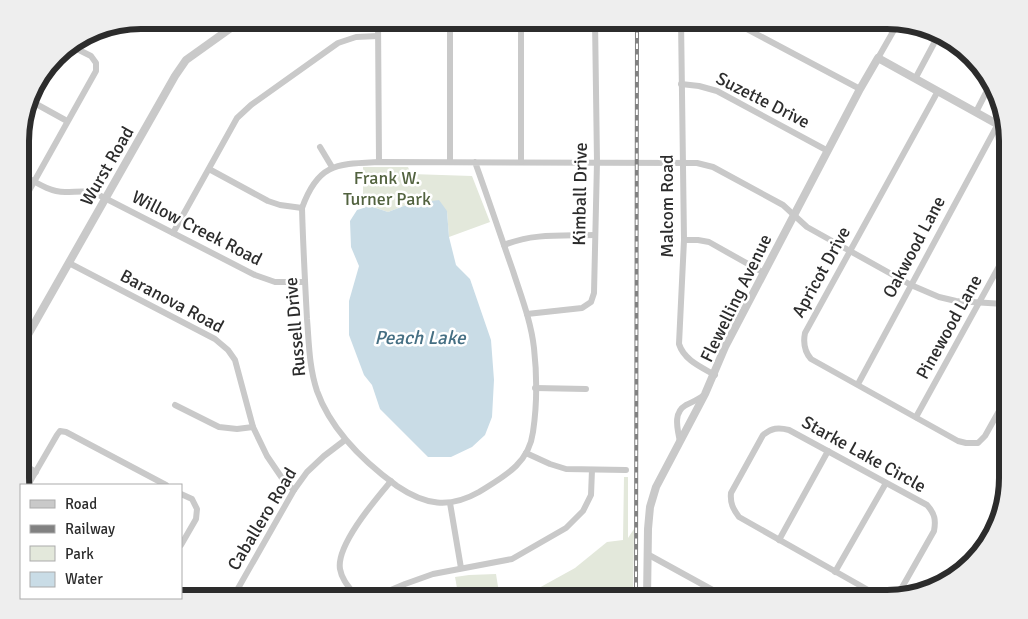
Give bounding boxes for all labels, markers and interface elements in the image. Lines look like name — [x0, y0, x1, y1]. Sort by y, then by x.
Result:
street label: Suzette Drive — [712, 67, 814, 133]
street label: Wurst Road — [76, 122, 138, 210]
street label: Kimball Drive — [568, 142, 592, 246]
street label: Malcom Road — [656, 154, 678, 258]
park label: Frank W. Turner Park — [343, 167, 431, 210]
street label: Willow Creek Road — [128, 186, 266, 270]
street label: Oakwood Lane — [878, 192, 950, 302]
street label: Apricot Drive — [787, 223, 855, 321]
street label: Flewelling Avenue — [695, 230, 777, 366]
street label: Baranova Road — [116, 264, 228, 338]
street label: Pinewood Lane — [911, 271, 987, 383]
street label: Russell Drive — [280, 276, 310, 378]
water label: Peach Lake — [375, 326, 467, 350]
street label: Starke Lake Circle — [798, 411, 930, 497]
street label: Caballero Road — [223, 464, 301, 574]
legend — [20, 484, 182, 599]
text: Road — [65, 495, 97, 513]
text: Railway — [65, 520, 115, 538]
text: Park — [65, 545, 94, 563]
text: Water — [65, 570, 103, 588]

